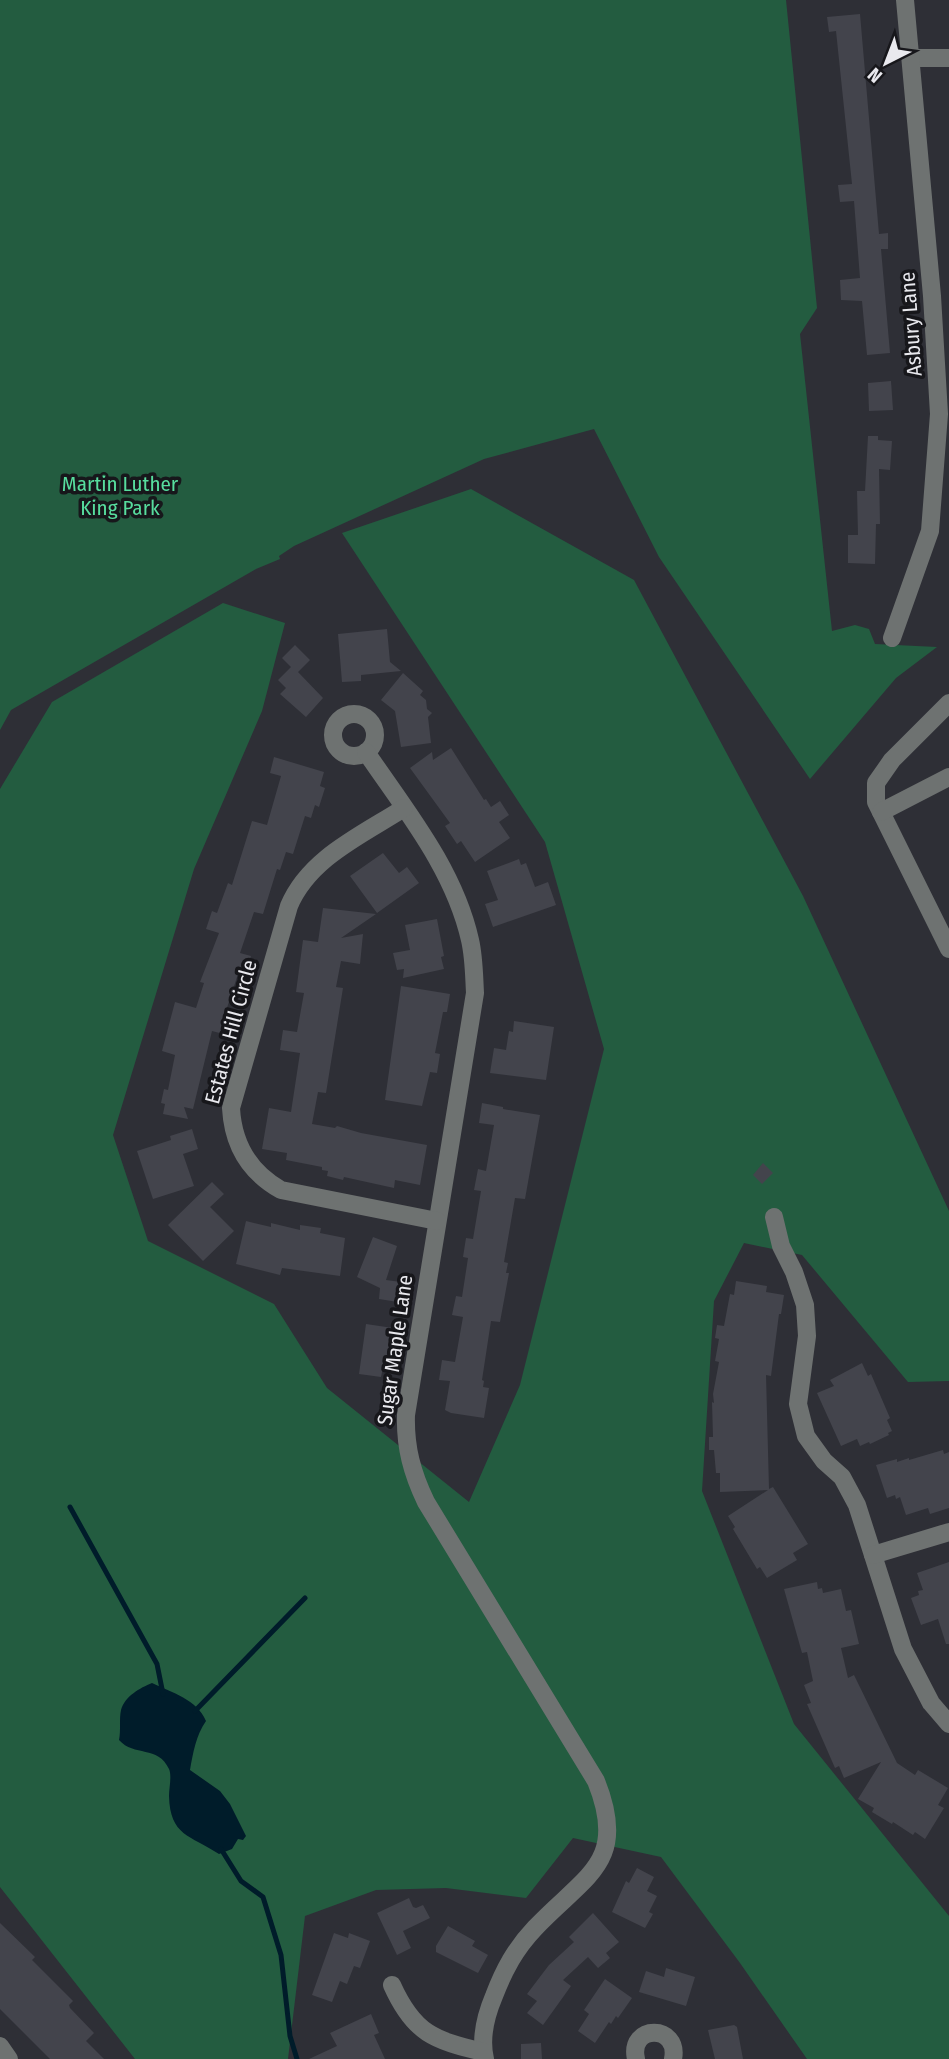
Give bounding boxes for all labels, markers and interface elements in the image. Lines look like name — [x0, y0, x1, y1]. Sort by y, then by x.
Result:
north arrow — [851, 28, 921, 98]
text: N — [863, 63, 887, 88]
street label: Asbury Lane — [894, 271, 928, 377]
park label: Martin Luther King Park — [62, 471, 179, 521]
street label: Estates Hill Circle — [199, 957, 263, 1107]
street label: Sugar Maple Lane — [372, 1273, 418, 1427]

